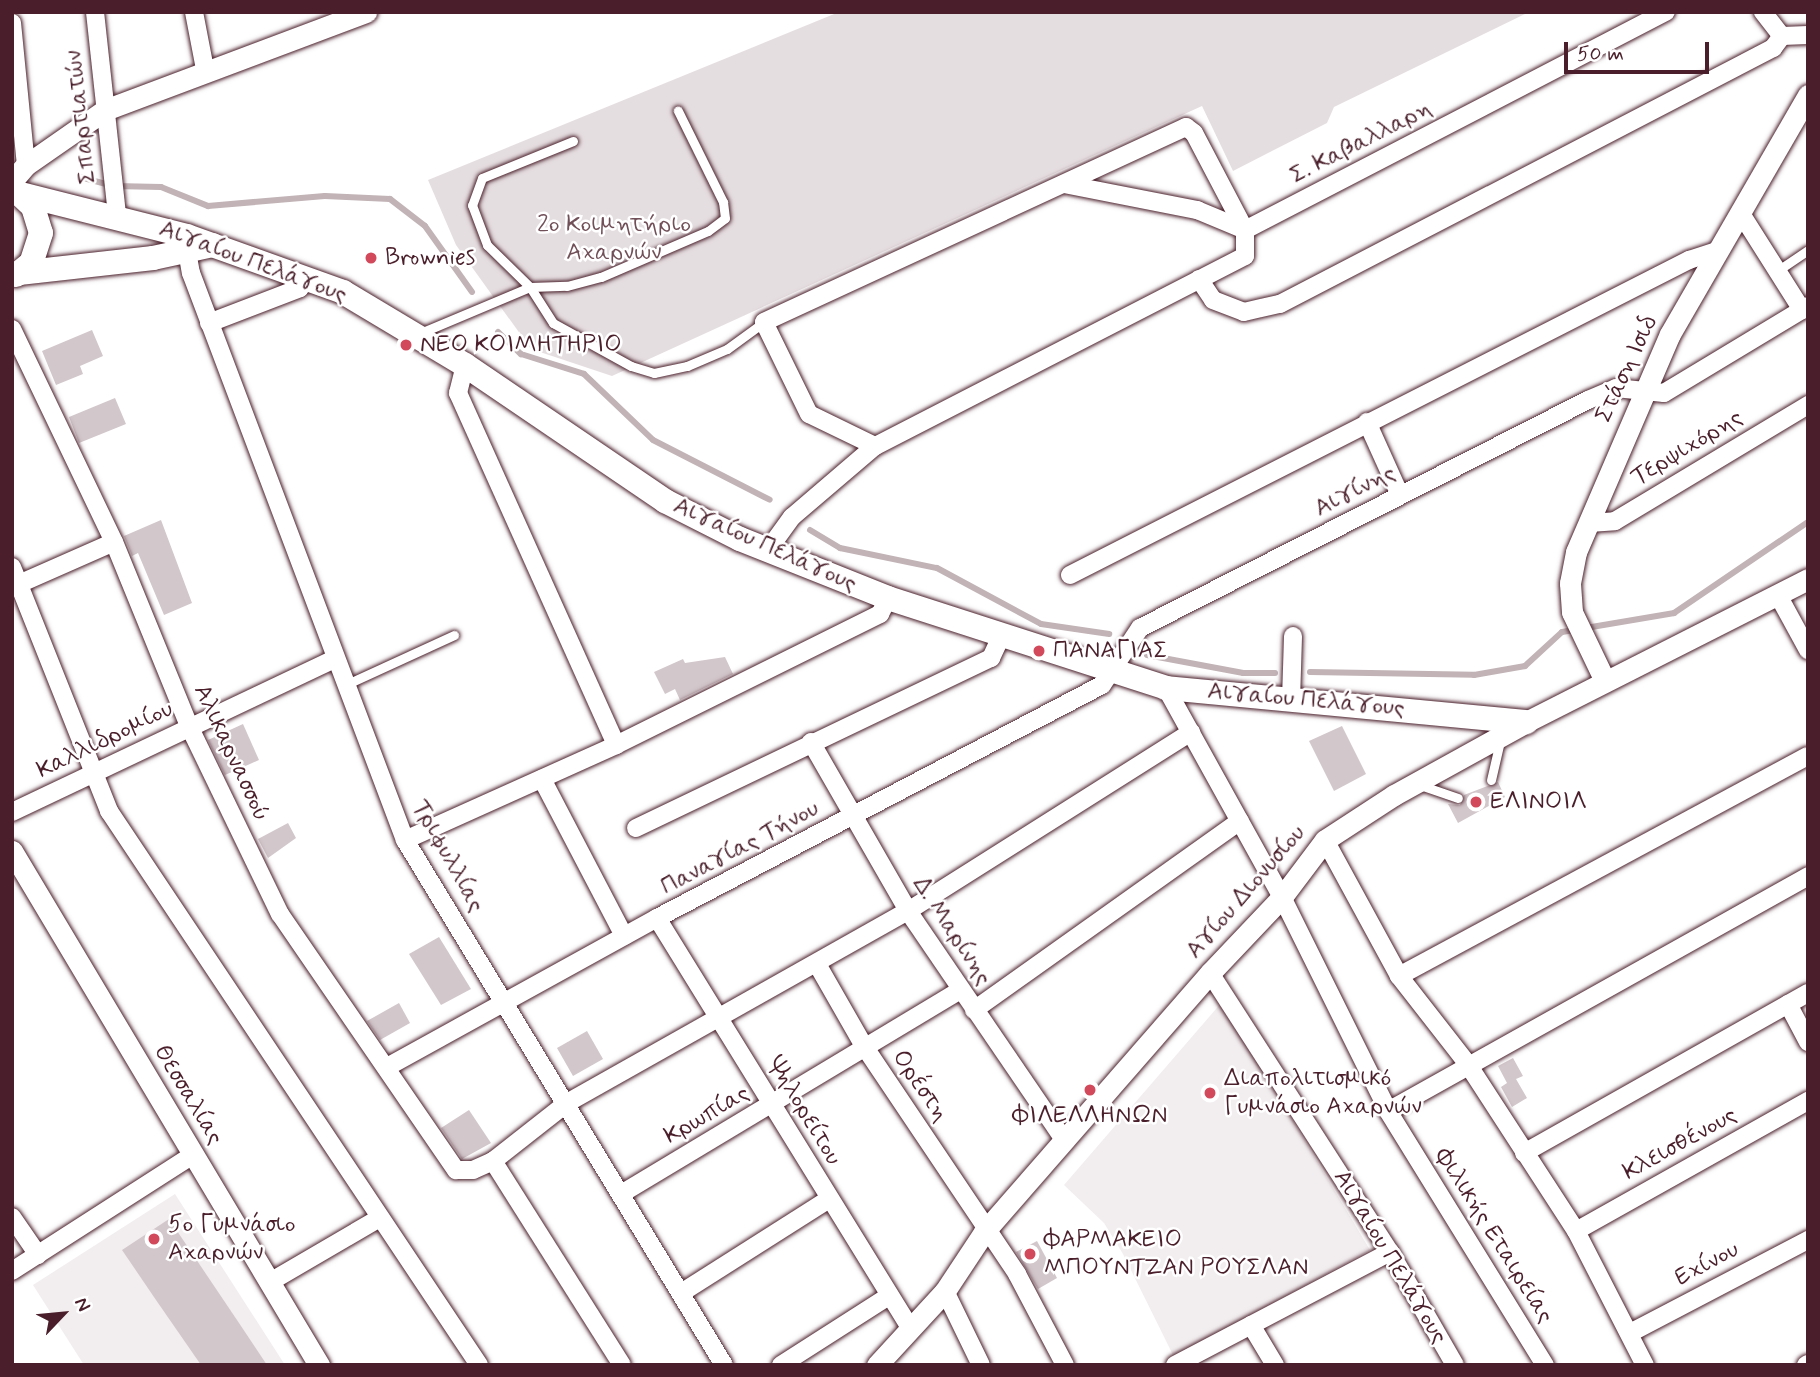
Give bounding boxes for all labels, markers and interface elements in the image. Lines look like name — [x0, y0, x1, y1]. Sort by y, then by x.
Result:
scale bar — [1568, 28, 1713, 72]
text: 50 m — [1577, 40, 1624, 68]
street label: Σπαρτιατών — [60, 49, 102, 185]
street label: Σ. Καβαλλαρη — [1285, 94, 1437, 190]
park label: 2ο Κοιμητήριο Αχαρνών — [537, 211, 691, 267]
street label: Αιγαίου Πελάγους — [155, 215, 351, 309]
place label: Brownies — [385, 244, 475, 272]
marker: Brownies — [363, 250, 379, 266]
street label: Στάση Ισιδ — [1590, 311, 1664, 427]
place label: ΝΕΟ ΚΟΙΜΗΤΗΡΙΟ — [420, 331, 622, 359]
marker: ΝΕΟ ΚΟΙΜΗΤΗΡΙΟ — [398, 337, 414, 353]
street label: Τερψιχόρης — [1626, 404, 1748, 492]
street label: Αιγίνης — [1310, 458, 1400, 524]
street label: Αιγαίου Πελάγους — [669, 492, 861, 598]
place label: ΠΑΝΑΓΙΑΣ — [1053, 637, 1168, 665]
marker: ΠΑΝΑΓΙΑΣ — [1031, 643, 1047, 659]
street label: Αιγαίου Πελάγους — [1206, 677, 1406, 723]
street label: Αλικαρνασσού — [187, 680, 275, 826]
street label: Καλλιδρομίου — [32, 695, 178, 785]
place label: ΕΛΙΝΟΙΛ — [1490, 788, 1586, 816]
street label: Παναγίας Τήνου — [656, 794, 824, 902]
marker: ΕΛΙΝΟΙΛ — [1468, 794, 1484, 810]
street label: Τριφυλλίας — [405, 795, 491, 917]
street label: Αγίου Διονυσίου — [1180, 819, 1312, 965]
street label: Δ. Μαρίνης — [906, 871, 998, 991]
street label: Θεσσαλίας — [147, 1040, 229, 1150]
street label: Ορέστη — [885, 1044, 955, 1128]
street label: Ψηλορείτου — [760, 1052, 848, 1170]
place label: Διαπολιτισμικό Γυμνάσιο Αχαρνών — [1224, 1065, 1422, 1121]
street label: Κρωπίας — [659, 1079, 755, 1151]
marker: ΦΙΛΕΛΛΗΝΩΝ — [1082, 1082, 1098, 1098]
marker: Διαπολιτισμικό Γυμνάσιο Αχαρνών — [1202, 1085, 1218, 1101]
street label: Κλεισθένους — [1618, 1101, 1742, 1187]
place label: ΦΙΛΕΛΛΗΝΩΝ — [1013, 1102, 1167, 1130]
street label: Φιλικής Εταιρείας — [1429, 1143, 1559, 1329]
street label: Αιγαίου Πελάγους — [1327, 1165, 1453, 1349]
place label: 5ο Γυμνάσιο Αχαρνών — [168, 1211, 296, 1267]
place label: ΦΑΡΜΑΚΕΙΟ ΜΠΟΥΝΤΖΑΝ ΡΟΥΣΛΑΝ — [1044, 1226, 1309, 1282]
marker: 5ο Γυμνάσιο Αχαρνών — [146, 1231, 162, 1247]
street label: Εχίνου — [1670, 1235, 1744, 1293]
marker: ΦΑΡΜΑΚΕΙΟ ΜΠΟΥΝΤΖΑΝ ΡΟΥΣΛΑΝ — [1022, 1246, 1038, 1262]
north arrow — [28, 1279, 98, 1349]
text: N — [68, 1293, 96, 1316]

